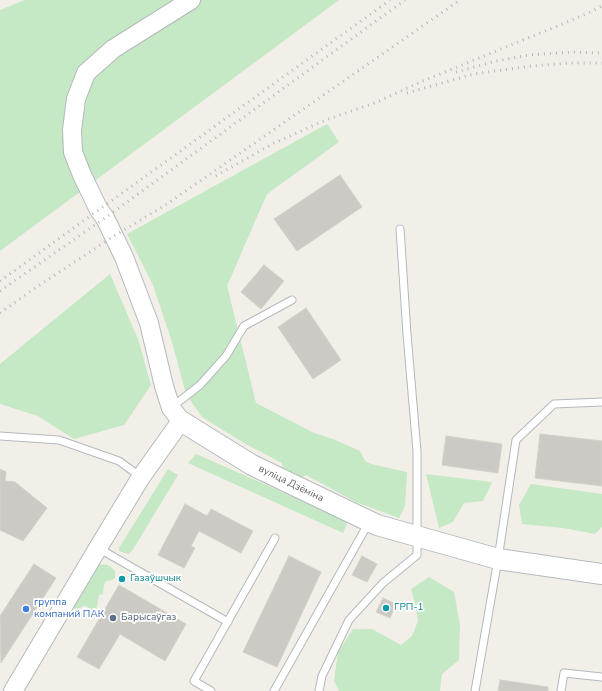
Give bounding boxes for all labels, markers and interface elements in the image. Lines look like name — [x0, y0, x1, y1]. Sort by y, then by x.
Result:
street label: вуліца Дзёміна — [256, 463, 326, 505]
place label: Газаўшчык — [130, 573, 181, 585]
marker: Газаўшчык — [117, 574, 127, 584]
place label: группа компаний ПАК — [34, 597, 104, 620]
place label: ГРП-1 — [394, 602, 424, 614]
marker: ГРП-1 — [381, 603, 391, 613]
marker: группа компаний ПАК — [21, 604, 31, 614]
place label: Барысаўгаз — [121, 612, 176, 624]
marker: Барысаўгаз — [108, 613, 118, 623]

